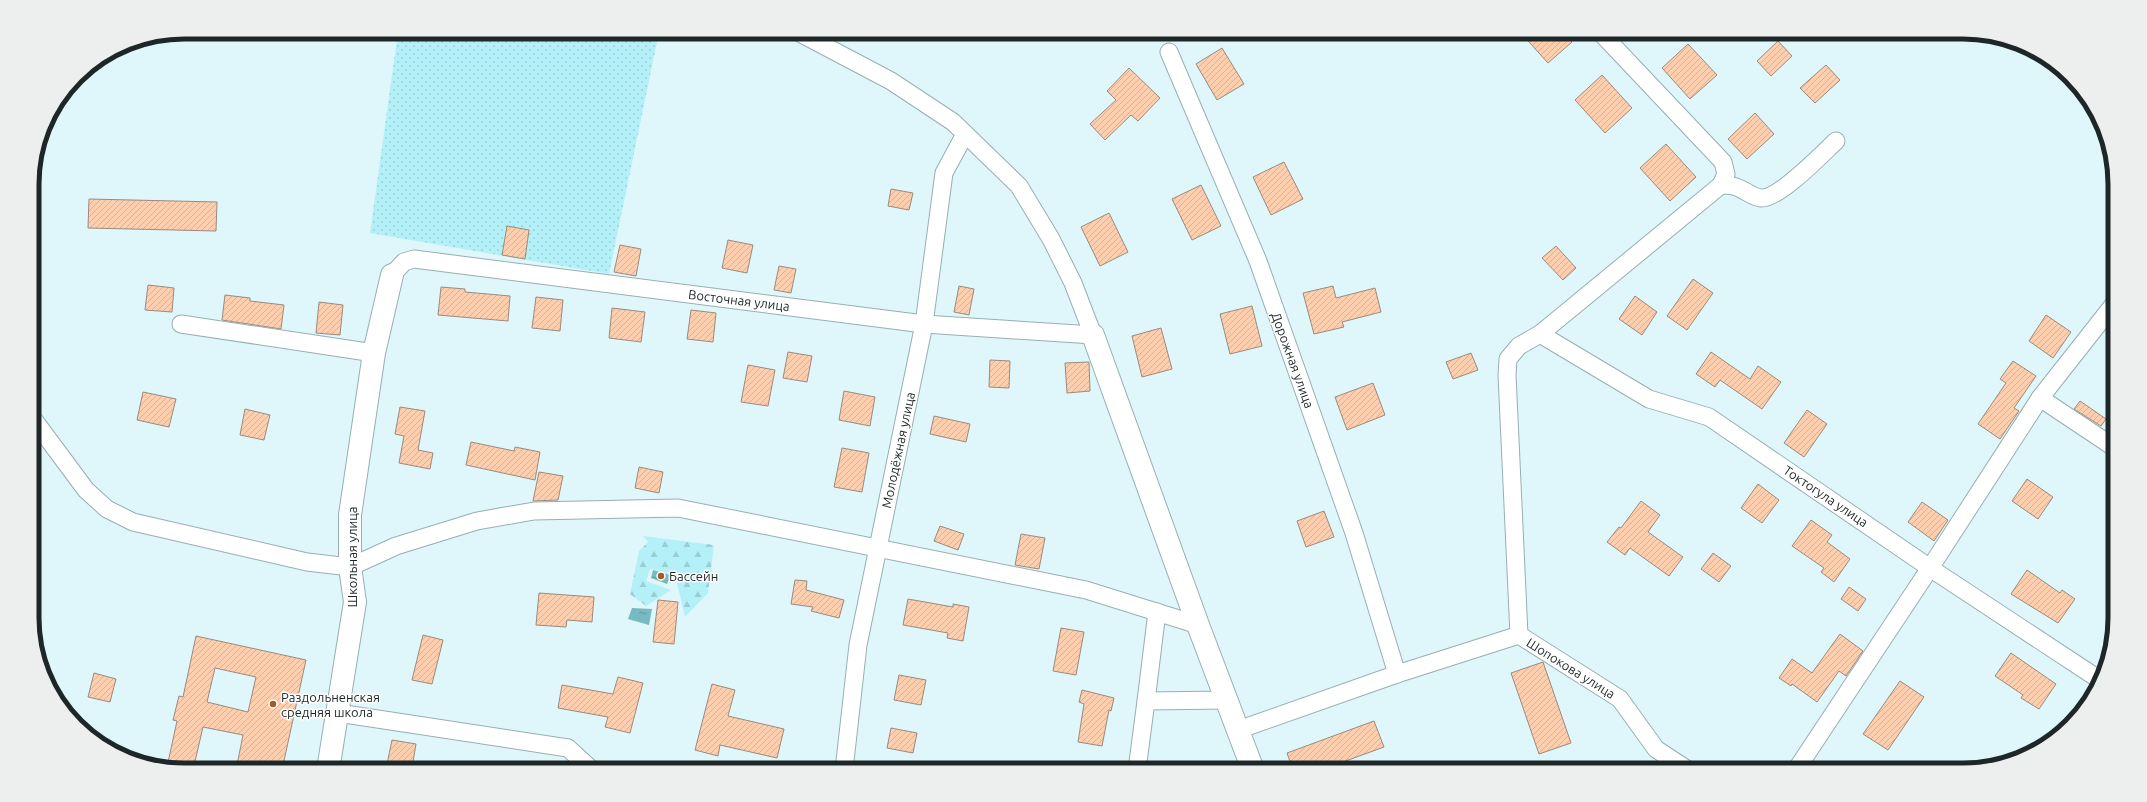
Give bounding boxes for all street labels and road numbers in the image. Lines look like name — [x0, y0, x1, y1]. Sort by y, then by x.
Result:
street label: Восточная улица — [687, 287, 791, 313]
street label: Дорожная улица — [1269, 310, 1317, 410]
street label: Молодёжная улица — [879, 391, 917, 509]
street label: Токтогула улица — [1781, 463, 1871, 529]
street label: Школьная улица — [345, 507, 359, 607]
street label: Шопокова улица — [1524, 635, 1618, 701]

